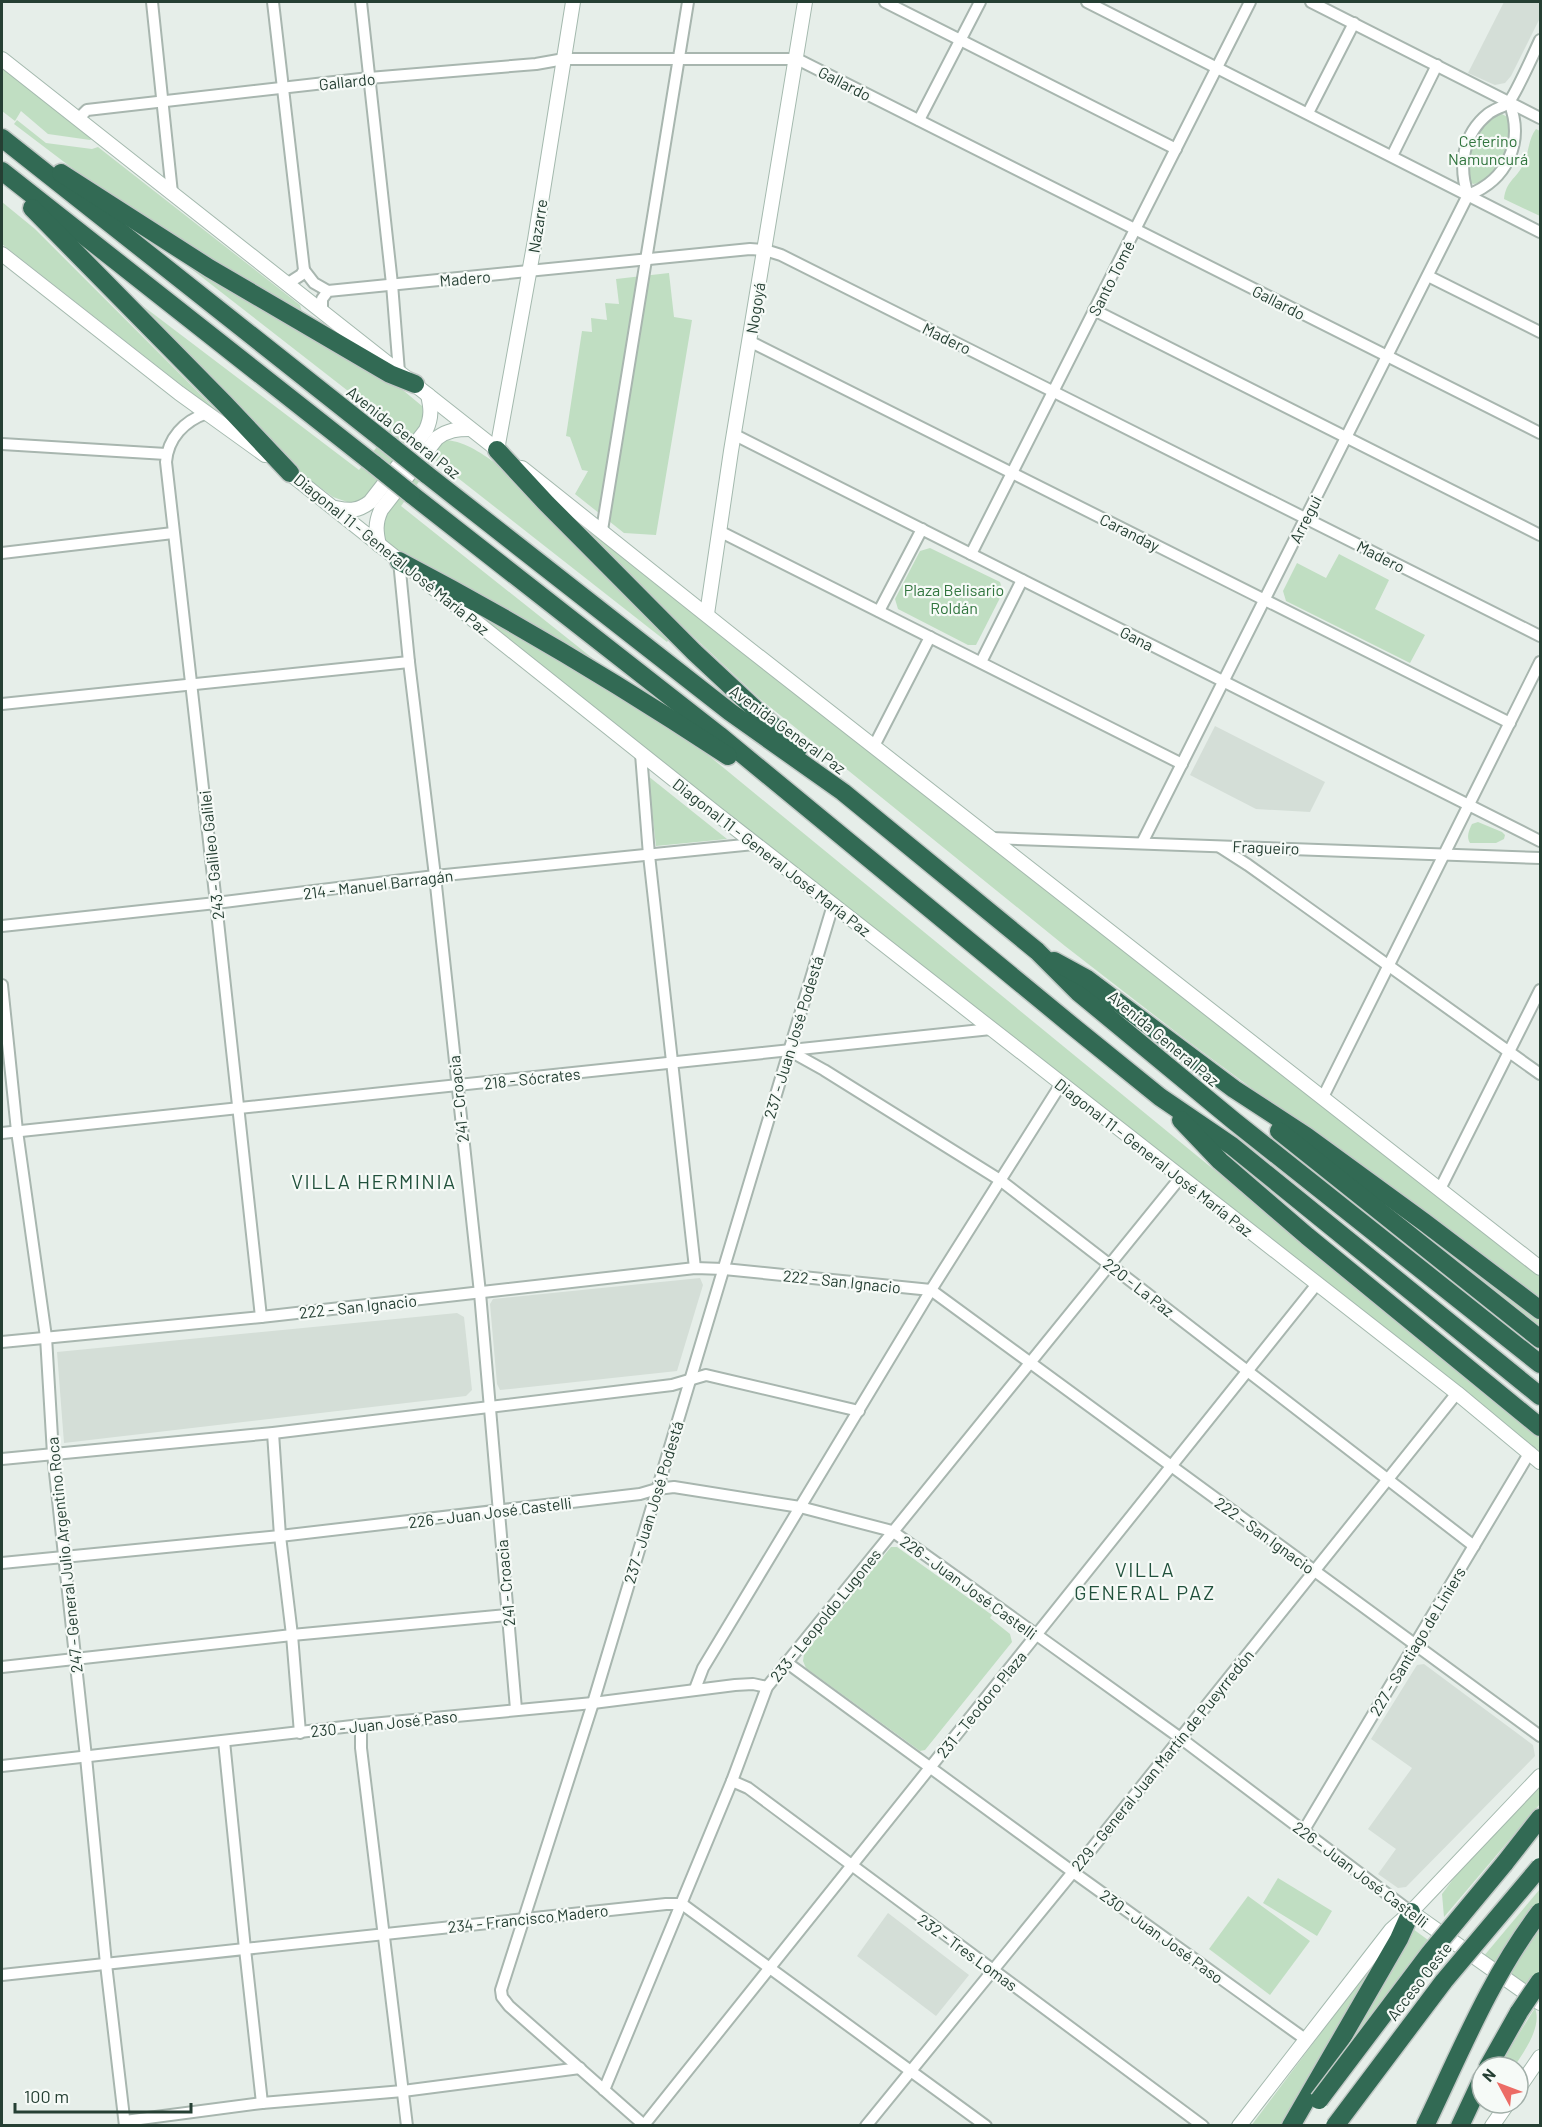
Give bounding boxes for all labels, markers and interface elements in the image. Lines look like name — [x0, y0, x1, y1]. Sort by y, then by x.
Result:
street label: Gallardo — [815, 62, 875, 104]
street label: Gallardo — [318, 69, 376, 93]
park label: Ceferino Namuncurá — [1448, 131, 1528, 168]
street label: Nazarre — [523, 198, 551, 254]
street label: Santo Tomé — [1084, 237, 1138, 319]
street label: Madero — [439, 266, 491, 290]
street label: Nogoyá — [742, 281, 768, 335]
street label: Gallardo — [1249, 281, 1309, 323]
street label: Madero — [920, 318, 974, 358]
street label: Avenida General Paz — [343, 382, 465, 482]
street label: Diagonal 11 - General José María Paz — [291, 469, 493, 639]
street label: Arregui — [1285, 492, 1325, 546]
street label: Caranday — [1097, 509, 1164, 555]
street label: Madero — [1354, 536, 1408, 576]
park label: Plaza Belisario Roldán — [904, 580, 1004, 617]
street label: Gana — [1117, 622, 1157, 654]
street label: Avenida General Paz — [726, 681, 850, 777]
street label: Diagonal 11 - General José María Paz — [669, 774, 875, 940]
street label: 243 - Galileo Galilei — [195, 789, 227, 921]
street label: Fragueiro — [1232, 836, 1300, 858]
street label: 214 - Manuel Barragán — [302, 865, 454, 903]
street label: 237 - Juan José Podestá — [759, 953, 827, 1121]
street label: Avenida General Paz — [1105, 986, 1223, 1090]
street label: 241 - Croacia — [444, 1055, 472, 1143]
street label: 218 - Sócrates — [483, 1063, 581, 1093]
street label: Diagonal 11 - General José María Paz — [1051, 1074, 1257, 1240]
district label: VILLA HERMINIA — [291, 1169, 457, 1193]
street label: 220 - La Paz — [1100, 1254, 1178, 1320]
street label: 222 - San Ignacio — [782, 1265, 902, 1297]
street label: 222 - San Ignacio — [298, 1290, 418, 1322]
street label: 237 - Juan José Podestá — [619, 1418, 687, 1586]
street label: 247 - General Julio Argentino Roca — [42, 1436, 86, 1674]
street label: 226 - Juan José Castelli — [407, 1493, 573, 1531]
street label: 222 - San Ignacio — [1212, 1493, 1318, 1577]
street label: 226 - Juan José Castelli — [897, 1531, 1041, 1643]
street label: 241 - Croacia — [492, 1539, 518, 1627]
street label: 233 - Leopoldo Lugones — [766, 1545, 884, 1685]
district label: VILLA GENERAL PAZ — [1074, 1557, 1216, 1604]
street label: 227 - Santiago de Liniers — [1365, 1563, 1469, 1719]
street label: 229 - General Juan Martín de Pueyrredón — [1067, 1646, 1257, 1874]
street label: 231 - Teodoro Plaza — [932, 1647, 1030, 1761]
street label: 230 - Juan José Paso — [310, 1706, 458, 1740]
street label: 226 - Juan José Castelli — [1290, 1817, 1432, 1931]
street label: 230 - Juan José Paso — [1097, 1885, 1227, 1987]
street label: 234 - Francisco Madero — [447, 1900, 609, 1936]
street label: 232 - Tres Lomas — [915, 1910, 1021, 1994]
street label: Acceso Oeste — [1383, 1938, 1455, 2024]
north arrow — [1470, 2055, 1530, 2115]
text: N — [1478, 2065, 1499, 2085]
scale bar — [15, 2076, 190, 2114]
text: 100 m — [24, 2085, 69, 2107]

